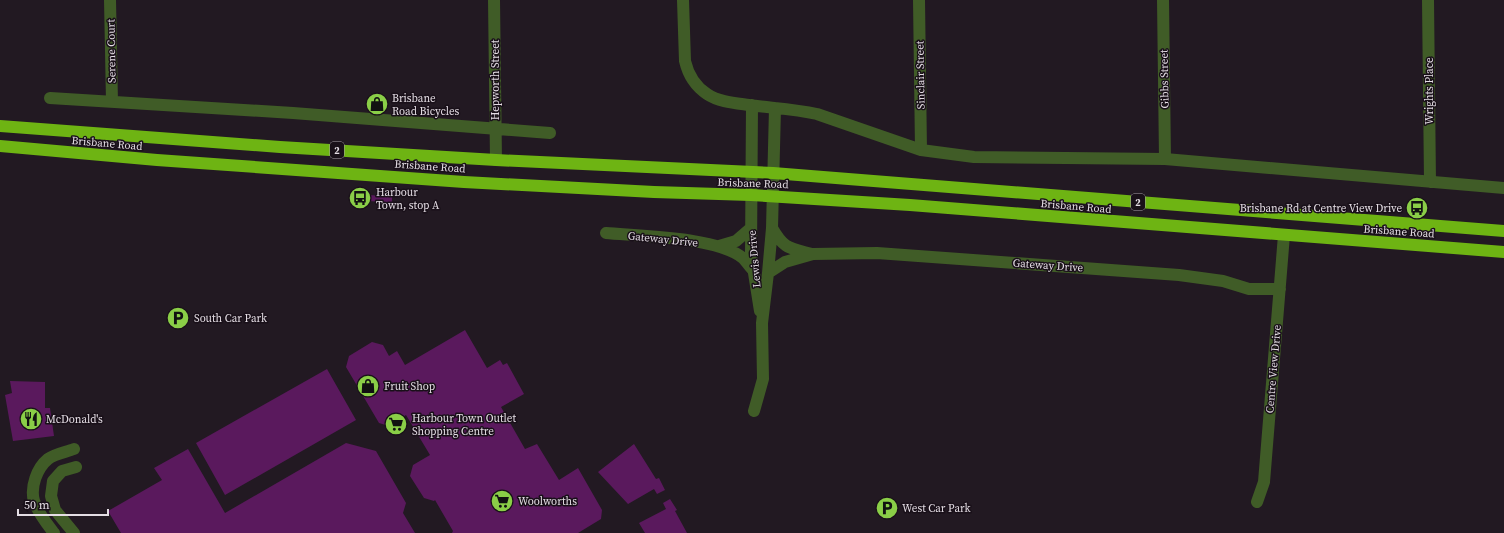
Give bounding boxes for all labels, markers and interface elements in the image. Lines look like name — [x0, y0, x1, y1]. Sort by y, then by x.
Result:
street label: Serene Court — [103, 18, 120, 83]
street label: Hepworth Street — [488, 39, 503, 120]
street label: Sinclair Street — [912, 40, 929, 109]
street label: Gibbs Street — [1156, 49, 1173, 109]
street label: Wrights Place — [1422, 57, 1437, 125]
shop icon: Brisbane Road Bicycles — [364, 91, 390, 117]
place label: Brisbane Road Bicycles — [392, 91, 460, 119]
street label: Brisbane Road — [71, 133, 144, 154]
road number: 2 — [330, 142, 344, 158]
street label: Brisbane Road — [394, 157, 467, 177]
street label: Brisbane Road — [717, 175, 790, 192]
bus stop icon: Harbour Town, stop A — [347, 185, 373, 211]
place label: Harbour Town, stop A — [376, 185, 440, 213]
road number: 2 — [1131, 194, 1145, 210]
bus stop icon: Brisbane Rd at Centre View Drive — [1404, 195, 1430, 221]
street label: Brisbane Road — [1040, 196, 1113, 217]
place label: Brisbane Rd at Centre View Drive — [1240, 201, 1402, 216]
street label: Brisbane Road — [1363, 222, 1436, 242]
street label: Gateway Drive — [627, 228, 699, 251]
street label: Lewis Drive — [744, 229, 764, 288]
street label: Gateway Drive — [1012, 256, 1084, 275]
parking icon: South Car Park — [165, 305, 191, 331]
place label: South Car Park — [194, 311, 268, 326]
street label: Centre View Drive — [1262, 324, 1285, 414]
shop icon: Fruit Shop — [355, 373, 381, 399]
place label: Fruit Shop — [384, 379, 435, 394]
restaurant icon: McDonald's — [18, 406, 44, 432]
supermarket icon: Harbour Town Outlet Shopping Centre — [383, 411, 409, 437]
place label: Harbour Town Outlet Shopping Centre — [412, 411, 516, 439]
place label: McDonald's — [46, 412, 103, 427]
supermarket icon: Woolworths — [489, 488, 515, 514]
scale bar — [18, 491, 108, 517]
place label: Woolworths — [518, 494, 577, 509]
parking icon: West Car Park — [874, 495, 900, 521]
text: 50 m — [24, 497, 50, 513]
place label: West Car Park — [902, 501, 972, 516]

